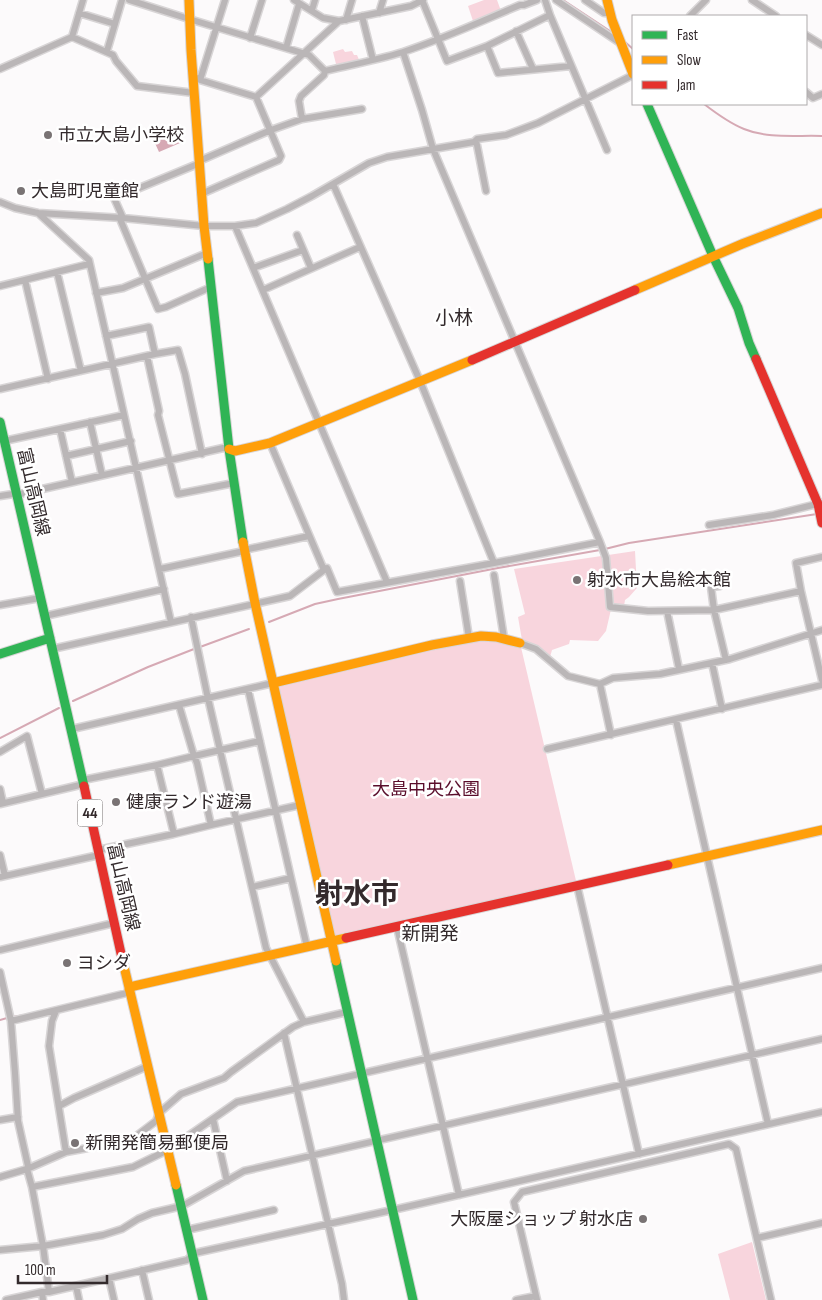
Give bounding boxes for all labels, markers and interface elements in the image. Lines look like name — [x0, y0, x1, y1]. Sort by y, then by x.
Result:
legend — [632, 15, 807, 105]
text: Fast — [677, 26, 699, 45]
text: Slow — [677, 51, 701, 70]
text: Jam — [676, 76, 695, 95]
place label: 市立大島小学校 — [58, 125, 184, 146]
marker: 市立大島小学校 — [42, 129, 54, 141]
place label: 大島町児童館 — [31, 181, 139, 202]
marker: 大島町児童館 — [15, 185, 27, 197]
district label: 小林 — [435, 307, 473, 330]
street label: 富山高岡線 — [13, 446, 53, 538]
place label: 射水市大島絵本館 — [587, 570, 731, 591]
marker: 射水市大島絵本館 — [571, 574, 583, 586]
park label: 大島中央公園 — [372, 779, 480, 800]
place label: 健康ランド遊湯 — [126, 792, 252, 813]
marker: 健康ランド遊湯 — [110, 796, 122, 808]
road number: 44 — [78, 800, 102, 826]
street label: 富山高岡線 — [103, 841, 143, 933]
district label: 射水市 — [315, 878, 399, 911]
district label: 新開発 — [401, 923, 459, 946]
place label: ヨシダ — [77, 953, 131, 974]
marker: ヨシダ — [61, 957, 73, 969]
place label: 新開発簡易郵便局 — [85, 1133, 229, 1154]
marker: 新開発簡易郵便局 — [69, 1137, 81, 1149]
place label: 大阪屋ショップ 射水店 — [450, 1209, 633, 1230]
marker: 大阪屋ショップ 射水店 — [637, 1213, 649, 1225]
scale bar — [18, 1252, 106, 1284]
text: 100 m — [25, 1261, 56, 1280]

